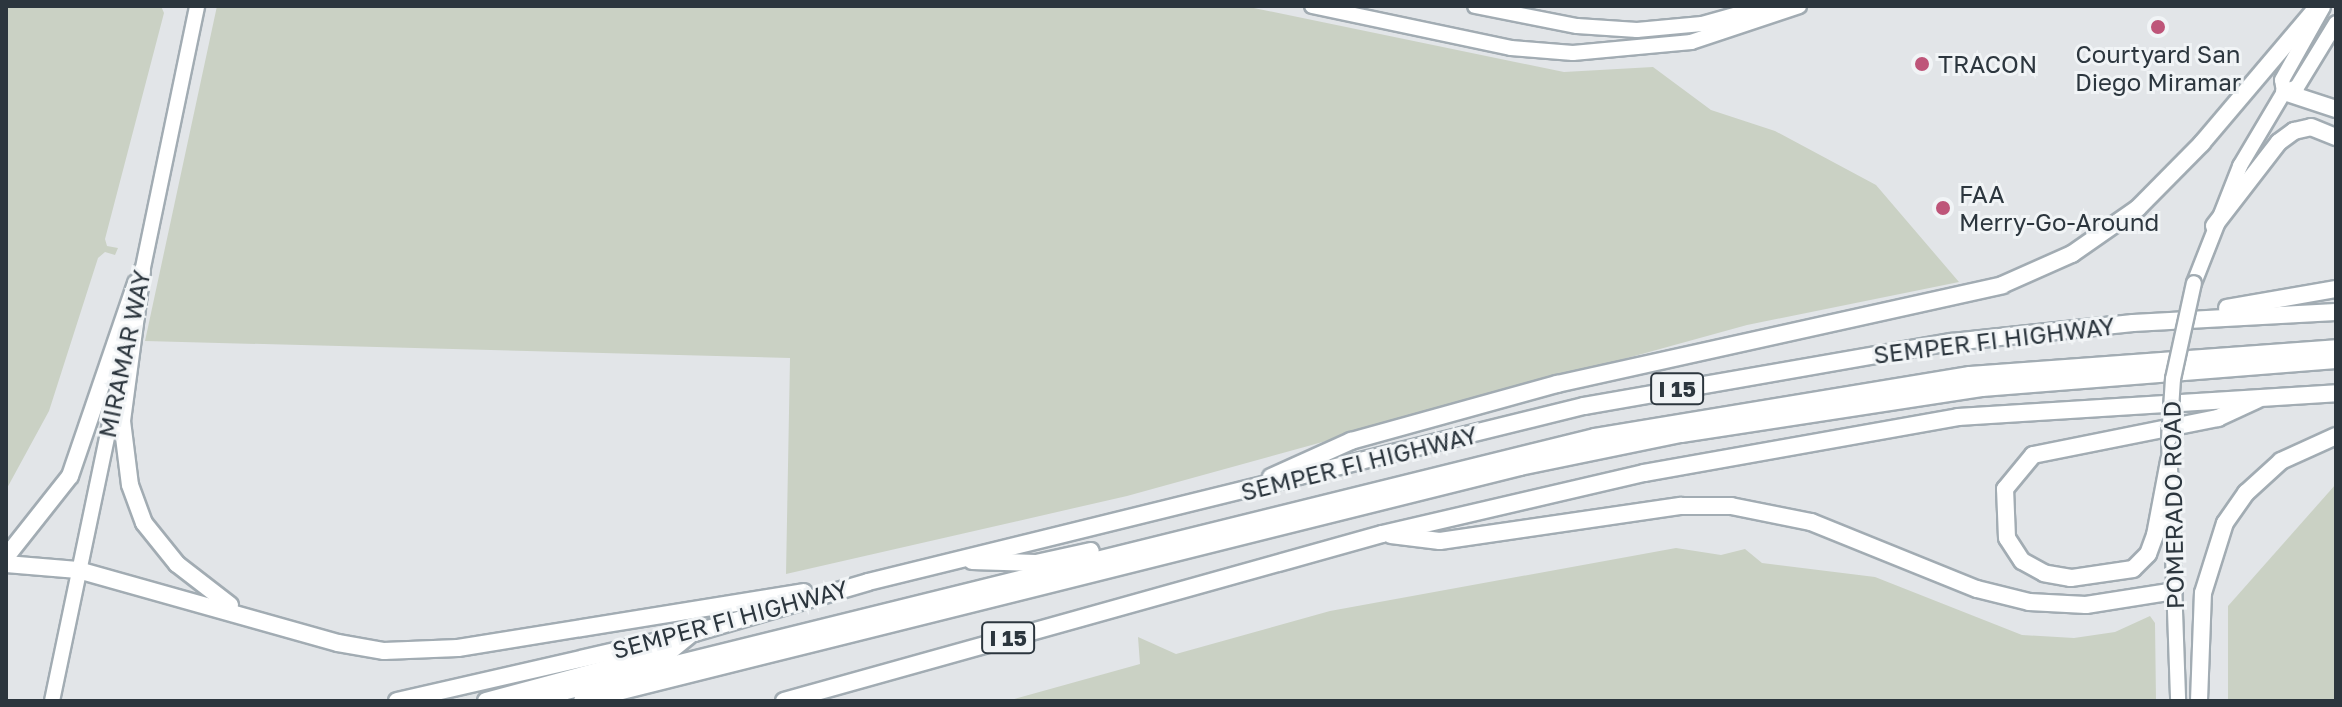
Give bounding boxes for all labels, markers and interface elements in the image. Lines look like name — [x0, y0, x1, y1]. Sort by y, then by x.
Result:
marker: Courtyard San Diego Miramar — [2149, 18, 2167, 36]
place label: Courtyard San Diego Miramar — [2075, 40, 2241, 96]
place label: TRACON — [1938, 50, 2037, 78]
marker: TRACON — [1913, 55, 1931, 73]
place label: FAA Merry-Go-Around — [1959, 180, 2159, 236]
marker: FAA Merry-Go-Around — [1934, 199, 1952, 217]
street label: MIRAMAR WAY — [92, 268, 156, 440]
street label: SEMPER FI HIGHWAY — [1872, 311, 2116, 369]
road number: I 15 — [1649, 371, 1705, 407]
street label: POMERADO ROAD — [2157, 401, 2189, 609]
street label: SEMPER FI HIGHWAY — [1238, 420, 1480, 506]
street label: SEMPER FI HIGHWAY — [609, 574, 851, 664]
road number: I 15 — [980, 620, 1036, 656]

